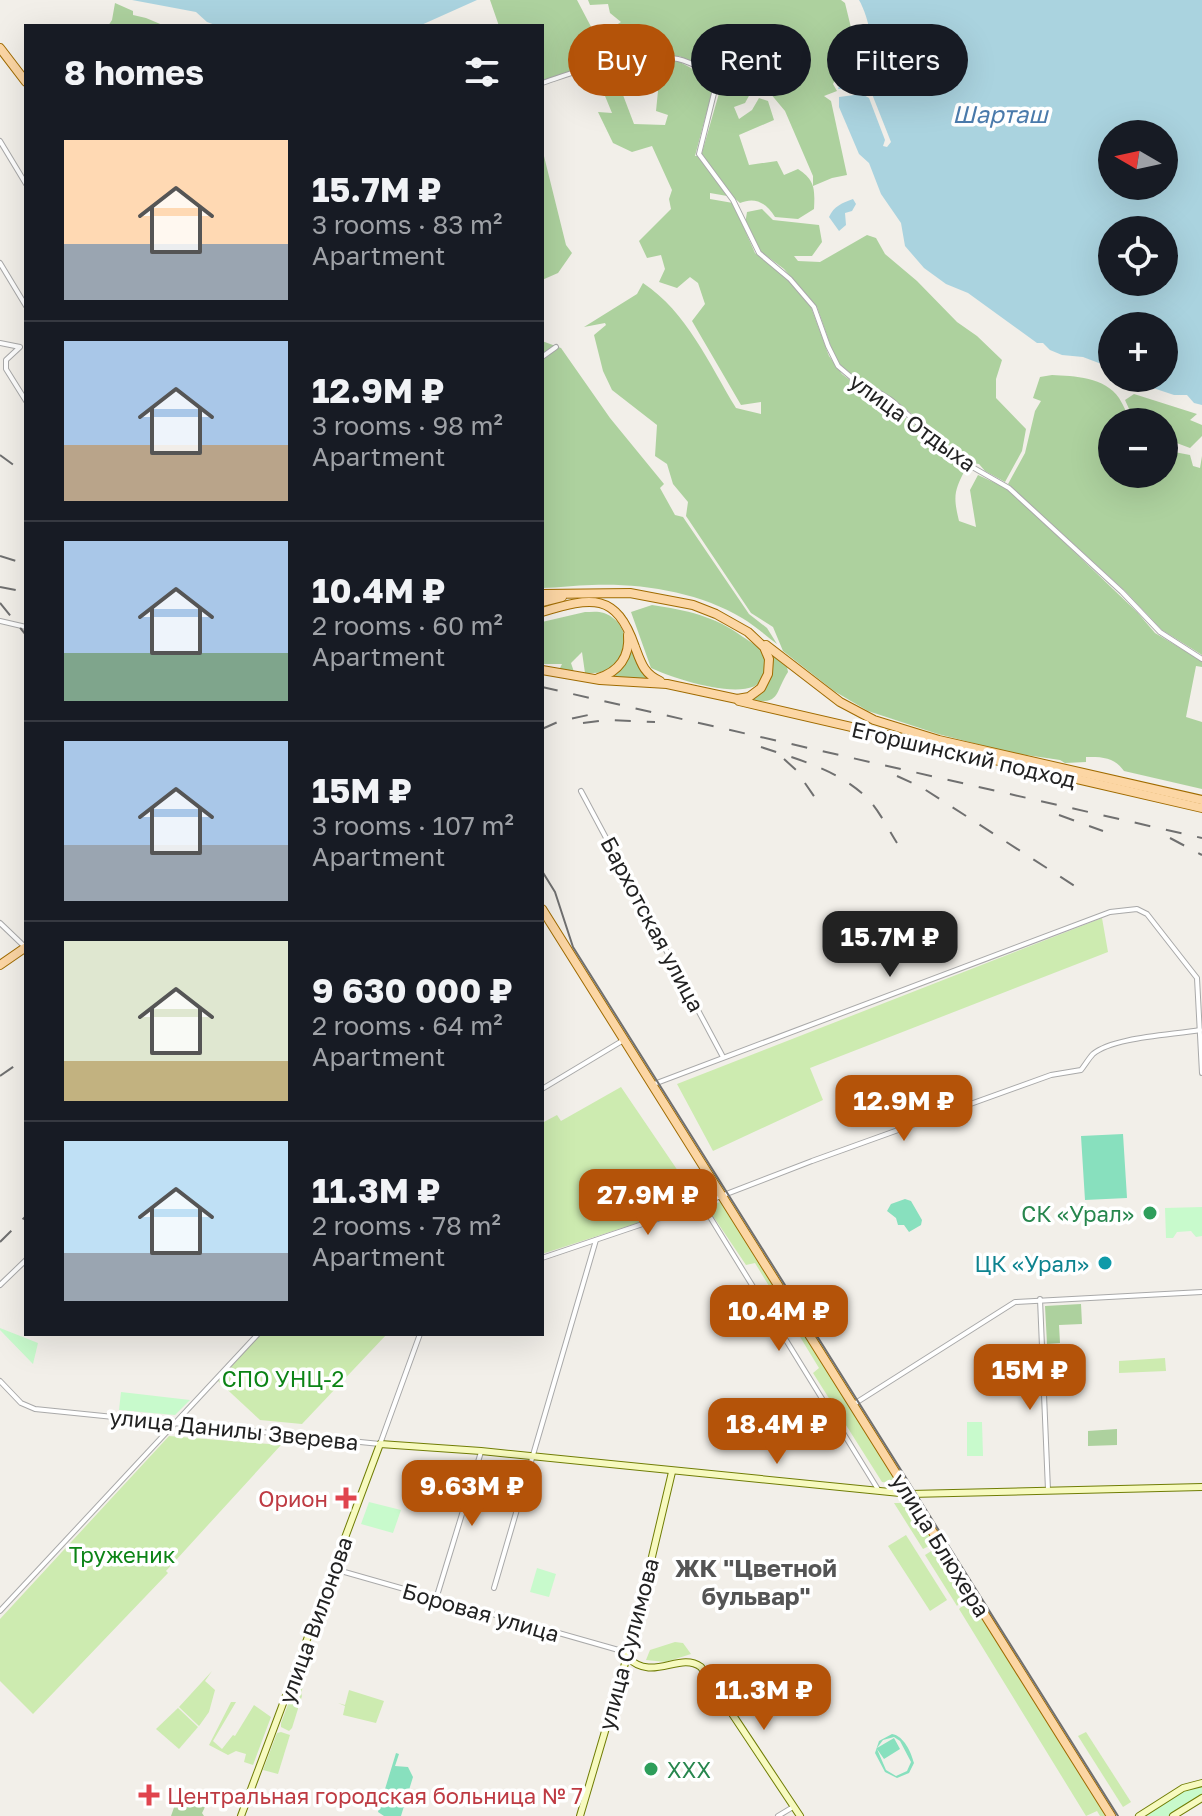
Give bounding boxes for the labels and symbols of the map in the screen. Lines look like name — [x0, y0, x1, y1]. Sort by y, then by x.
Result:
water label: Шарташ — [952, 99, 1049, 128]
north arrow — [1098, 120, 1178, 200]
street label: улица Отдыха — [844, 367, 982, 477]
street label: Егоршинский подход — [849, 715, 1079, 793]
street label: Бархотская улица — [595, 832, 711, 1016]
pin: 15.7M ₽ — [816, 911, 964, 979]
pin: 12.9M ₽ — [830, 1075, 978, 1143]
pin: 27.9M ₽ — [574, 1169, 722, 1237]
place label: СК «Урал» — [1021, 1200, 1134, 1227]
marker: СК «Урал» — [1141, 1204, 1159, 1222]
place label: ЦК «Урал» — [974, 1250, 1089, 1277]
marker: ЦК «Урал» — [1096, 1254, 1114, 1272]
pin: 10.4M ₽ — [705, 1285, 853, 1353]
pin: 15M ₽ — [974, 1344, 1086, 1412]
park label: СПО УНЦ-2 — [222, 1365, 344, 1392]
pin: 18.4M ₽ — [703, 1398, 851, 1466]
street label: улица Данилы Зверева — [108, 1402, 360, 1456]
pin: 9.63M ₽ — [398, 1460, 546, 1528]
street label: улица Блюхера — [886, 1468, 996, 1622]
place label: Орион — [258, 1485, 328, 1512]
marker: Орион — [335, 1487, 357, 1509]
street label: улица Вилонова — [272, 1533, 358, 1707]
park label: Труженик — [69, 1541, 176, 1568]
district label: ЖК "Цветной бульвар" — [675, 1553, 837, 1610]
street label: улица Сулимова — [592, 1555, 664, 1733]
street label: Боровая улица — [399, 1577, 563, 1647]
pin: 11.3M ₽ — [690, 1664, 838, 1732]
place label: XXX — [667, 1756, 711, 1783]
marker: XXX — [642, 1760, 660, 1778]
place label: Центральная городская больница № 7 — [167, 1782, 583, 1809]
marker: Центральная городская больница № 7 — [138, 1784, 160, 1806]

